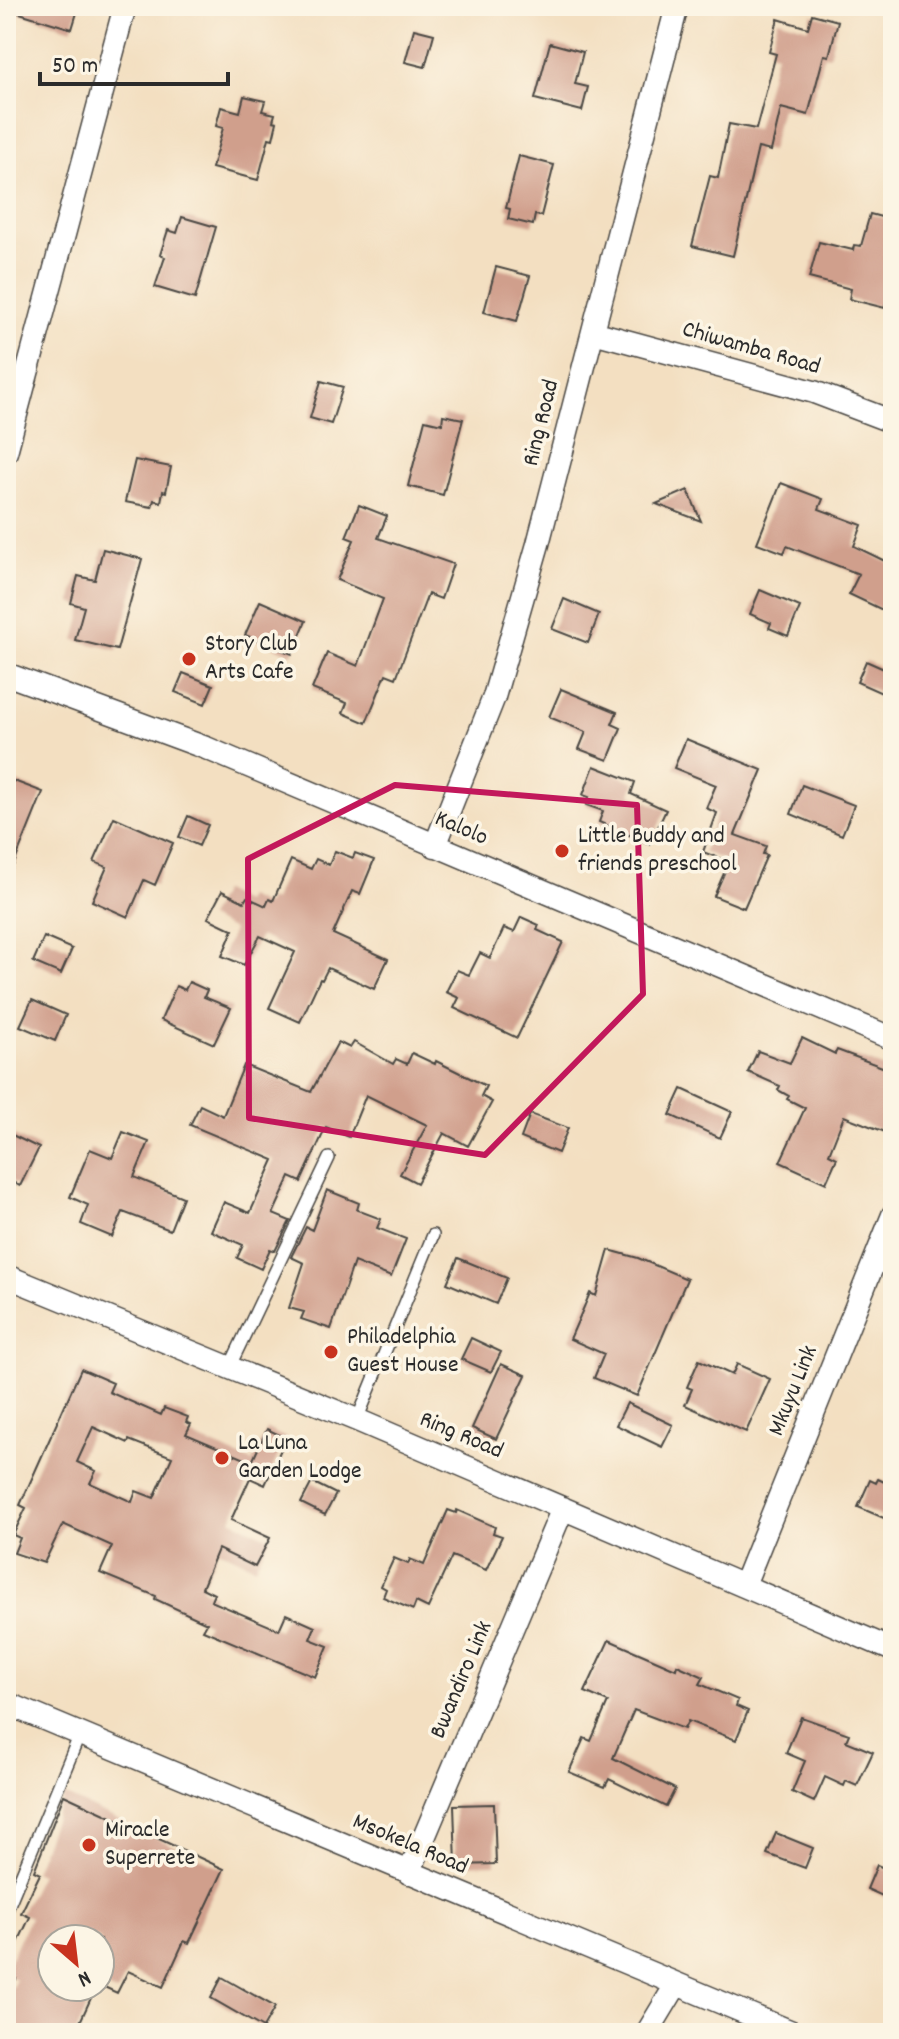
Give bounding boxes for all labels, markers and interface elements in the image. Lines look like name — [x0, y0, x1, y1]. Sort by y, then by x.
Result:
scale bar — [40, 36, 228, 86]
text: 50 m — [52, 50, 98, 84]
street label: Chiwamba Road — [678, 313, 824, 385]
street label: Ring Road — [515, 376, 569, 470]
place label: Story Club Arts Cafe — [205, 628, 298, 690]
marker: Story Club Arts Cafe — [180, 650, 198, 668]
street label: Kalolo — [429, 803, 493, 855]
place label: Little Buddy and friends preschool — [578, 820, 737, 882]
marker: Little Buddy and friends preschool — [553, 842, 571, 860]
place label: Philadelphia Guest House — [347, 1321, 458, 1383]
street label: Mkuyu Link — [760, 1341, 828, 1441]
marker: Philadelphia Guest House — [322, 1343, 340, 1361]
street label: Ring Road — [414, 1403, 508, 1469]
place label: La Luna Garden Lodge — [238, 1427, 362, 1489]
marker: La Luna Garden Lodge — [213, 1449, 231, 1467]
street label: Bwandiro Link — [422, 1616, 502, 1744]
street label: Msokela Road — [347, 1805, 473, 1885]
place label: Miracle Superrete — [105, 1814, 195, 1876]
marker: Miracle Superrete — [80, 1836, 98, 1854]
north arrow — [36, 1923, 116, 2003]
text: N — [72, 1961, 96, 1994]

